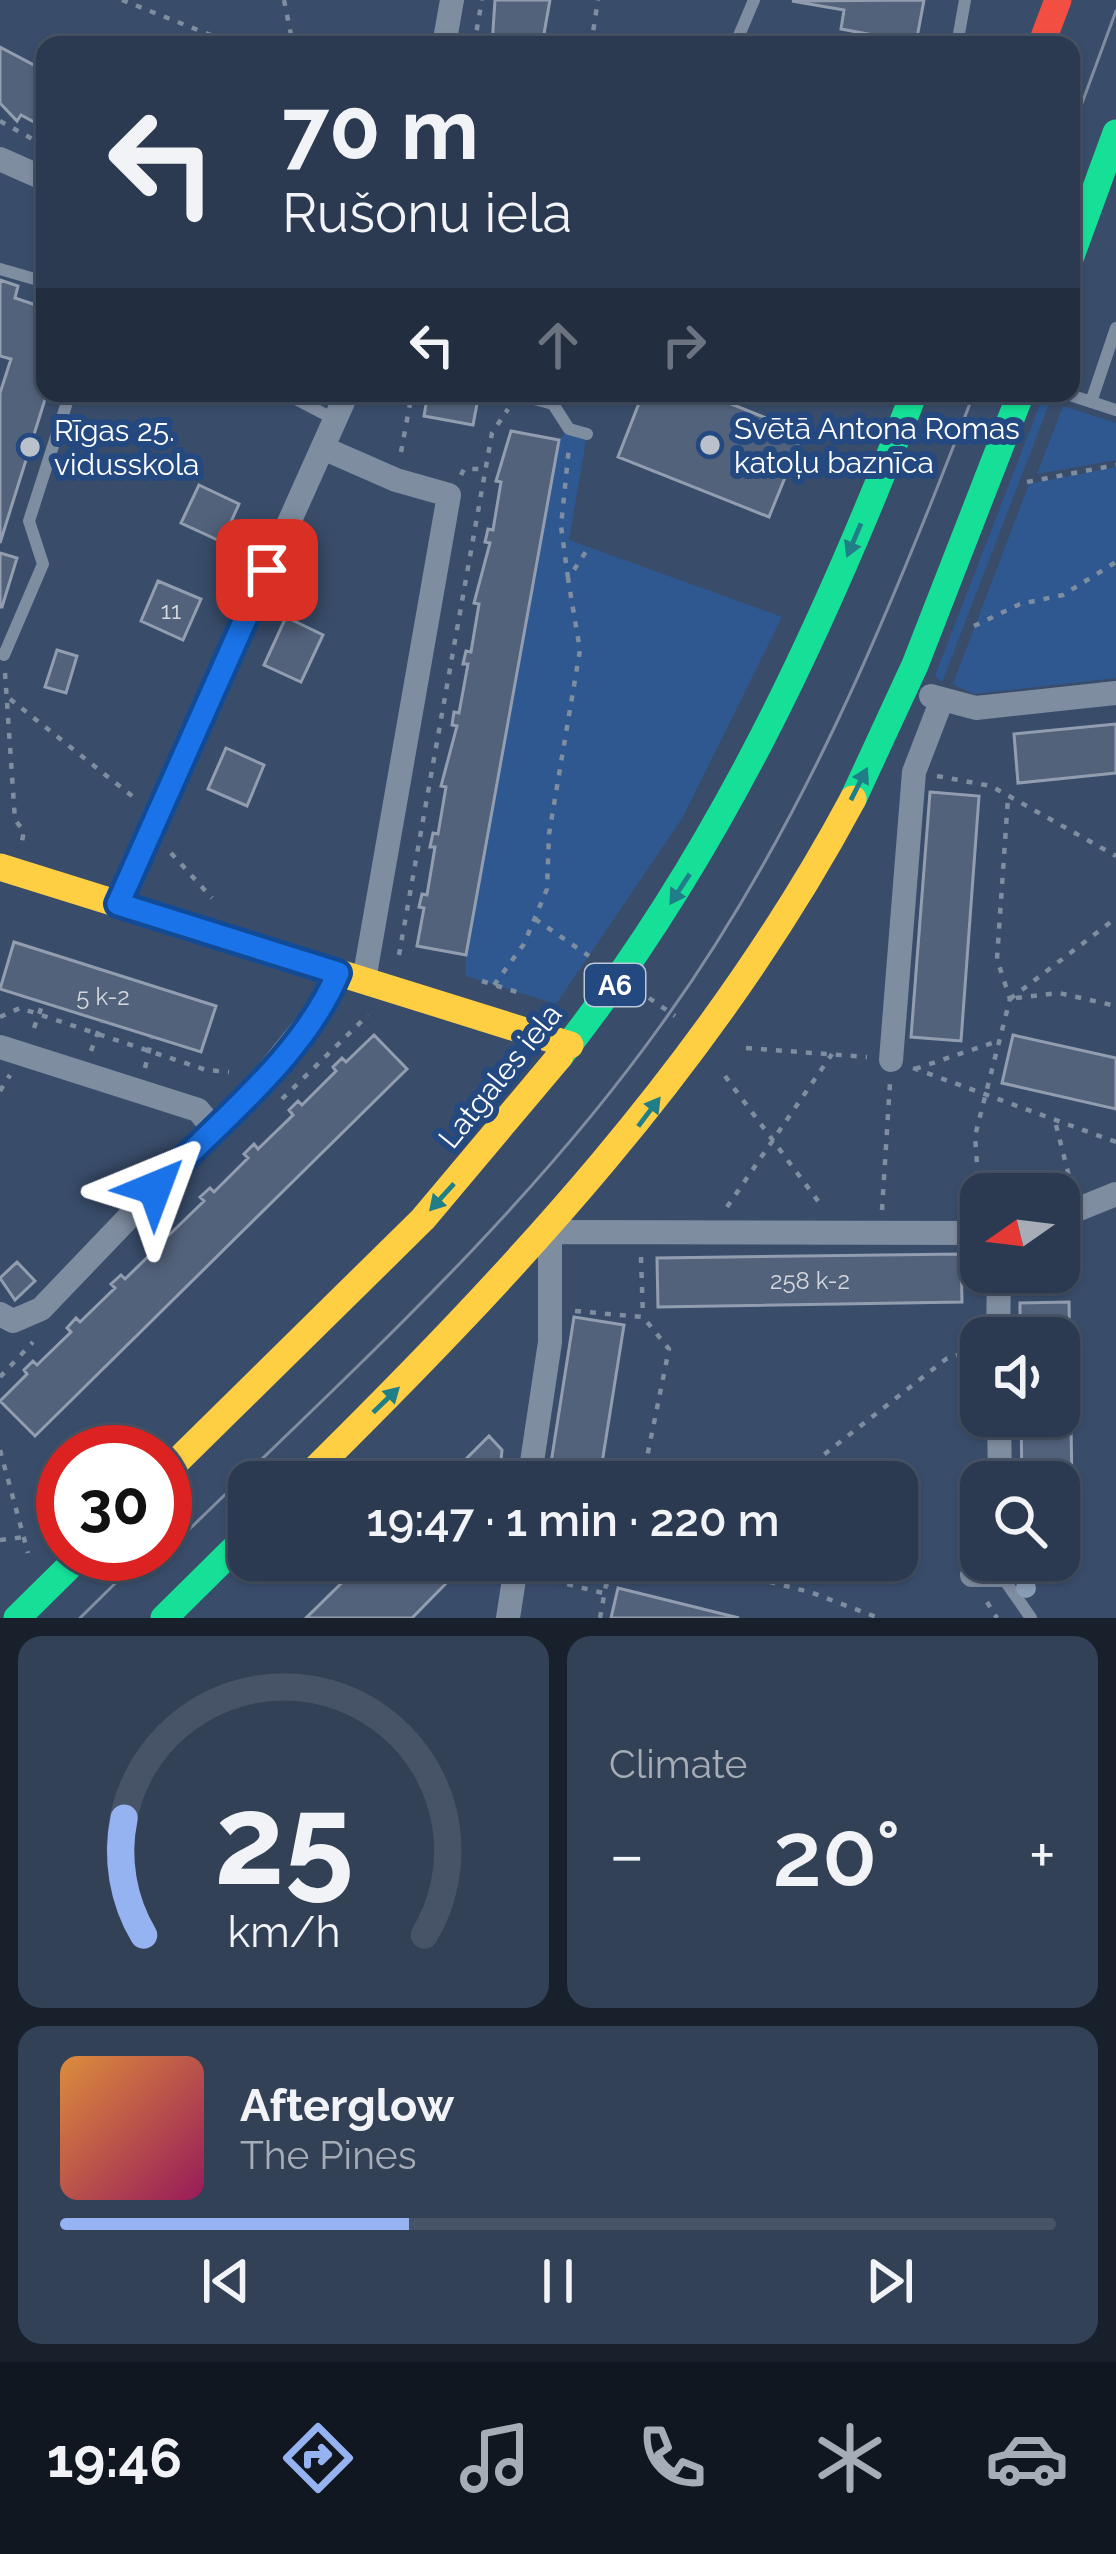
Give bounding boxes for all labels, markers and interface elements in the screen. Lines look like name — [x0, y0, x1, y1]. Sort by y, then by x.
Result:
text: 70 m — [282, 80, 479, 179]
icon: left — [84, 84, 240, 240]
text: Rušonu iela — [282, 181, 572, 245]
icon: left — [399, 312, 465, 378]
icon: ahead — [525, 312, 591, 378]
icon: right — [651, 312, 717, 378]
place label: Svētā Antona Romas katoļu baznīca — [734, 411, 1020, 480]
place label: Rīgas 25. vidusskola — [54, 413, 199, 482]
marker: Svētā Antona Romas katoļu baznīca — [697, 432, 723, 458]
marker: Rīgas 25. vidusskola — [17, 434, 43, 460]
pin — [216, 519, 318, 621]
one-way arrow — [844, 523, 864, 558]
icon: arrive — [234, 537, 300, 603]
house number: 11 — [161, 596, 181, 625]
one-way arrow — [848, 767, 868, 802]
one-way arrow — [670, 872, 692, 905]
road number: A6 — [585, 964, 645, 1006]
house number: 5 k-2 — [76, 982, 130, 1011]
street label: Latgales iela — [431, 997, 569, 1155]
one-way arrow — [636, 1097, 660, 1128]
position arrow — [92, 1125, 218, 1251]
north arrow — [960, 1173, 1080, 1293]
map controls — [960, 1173, 1080, 1581]
one-way arrow — [429, 1182, 456, 1211]
house number: 258 k-2 — [770, 1266, 850, 1295]
button: sound — [960, 1317, 1080, 1437]
one-way arrow — [372, 1386, 400, 1414]
speed limit sign: 30 — [36, 1425, 192, 1581]
button: search — [960, 1461, 1080, 1581]
text: 19:47 · 1 min · 220 m — [366, 1494, 780, 1547]
text: Climate — [609, 1741, 747, 1787]
text: 25 — [214, 1767, 353, 1913]
text: 20° — [773, 1801, 901, 1907]
text: − — [609, 1816, 645, 1893]
text: + — [1029, 1816, 1056, 1893]
text: km/h — [227, 1907, 340, 1957]
text: Afterglow — [240, 2079, 454, 2132]
text: The Pines — [240, 2132, 417, 2178]
icon: previous — [193, 2248, 259, 2314]
icon: pause — [525, 2248, 591, 2314]
icon: next — [857, 2248, 923, 2314]
icon: directions — [276, 2416, 360, 2500]
icon: music — [453, 2416, 537, 2500]
icon: phone — [630, 2416, 714, 2500]
icon: climate — [808, 2416, 892, 2500]
icon: car — [985, 2416, 1069, 2500]
text: 19:46 — [47, 2426, 182, 2490]

